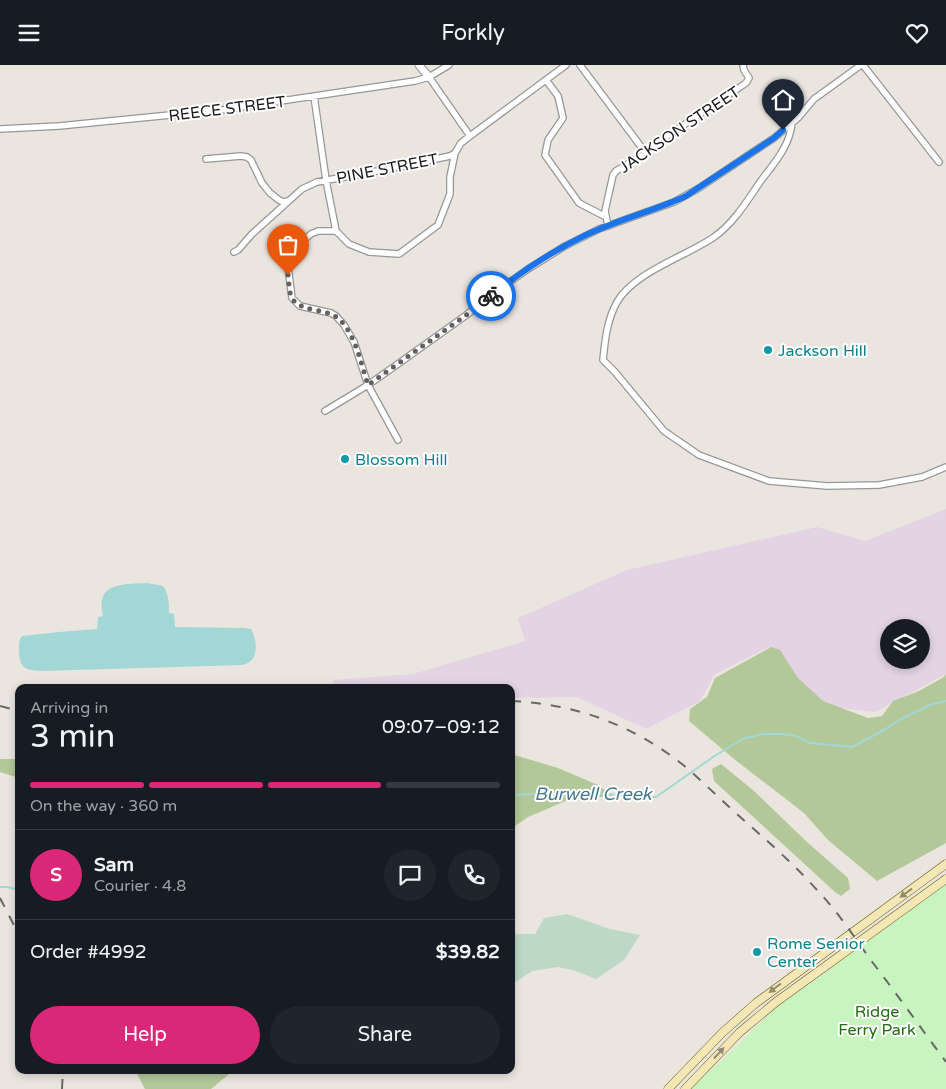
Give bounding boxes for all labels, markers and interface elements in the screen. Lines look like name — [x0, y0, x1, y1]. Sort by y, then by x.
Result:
icon: menu — [15, 19, 43, 47]
icon: heart — [903, 19, 931, 47]
text: Forkly — [441, 20, 505, 46]
pin — [762, 79, 804, 130]
street label: JACKSON STREET — [615, 82, 744, 178]
icon: home — [769, 86, 797, 114]
street label: REECE STREET — [167, 92, 287, 126]
street label: PINE STREET — [335, 149, 440, 189]
pin — [267, 224, 309, 275]
icon: bag — [274, 231, 302, 259]
courier — [466, 271, 516, 321]
icon: bike — [477, 282, 505, 310]
place label: Jackson Hill — [778, 341, 867, 361]
marker: Jackson Hill — [762, 344, 774, 356]
place label: Blossom Hill — [355, 450, 448, 470]
marker: Blossom Hill — [339, 453, 351, 465]
map controls — [880, 619, 930, 669]
button: layers — [880, 619, 930, 669]
text: Arriving in — [30, 698, 108, 718]
text: 09:07–09:12 — [382, 716, 500, 738]
text: 3 min — [30, 718, 115, 756]
water label: Burwell Creek — [534, 783, 653, 805]
text: On the way · 360 m — [30, 796, 177, 816]
button: chat — [384, 849, 436, 901]
button: phone — [448, 849, 500, 901]
text: Sam — [94, 854, 134, 876]
text: S — [50, 864, 62, 886]
text: Courier · 4.8 — [94, 876, 186, 896]
one-way arrow — [900, 887, 913, 898]
place label: Rome Senior Center — [767, 934, 865, 972]
text: Order #4992 — [30, 941, 147, 963]
text: $39.82 — [436, 941, 500, 963]
marker: Rome Senior Center — [751, 946, 763, 958]
one-way arrow — [769, 983, 782, 994]
park label: Ridge Ferry Park — [838, 1002, 916, 1040]
button: Help — [30, 1006, 260, 1064]
button: Share — [270, 1006, 500, 1064]
one-way arrow — [713, 1048, 725, 1060]

